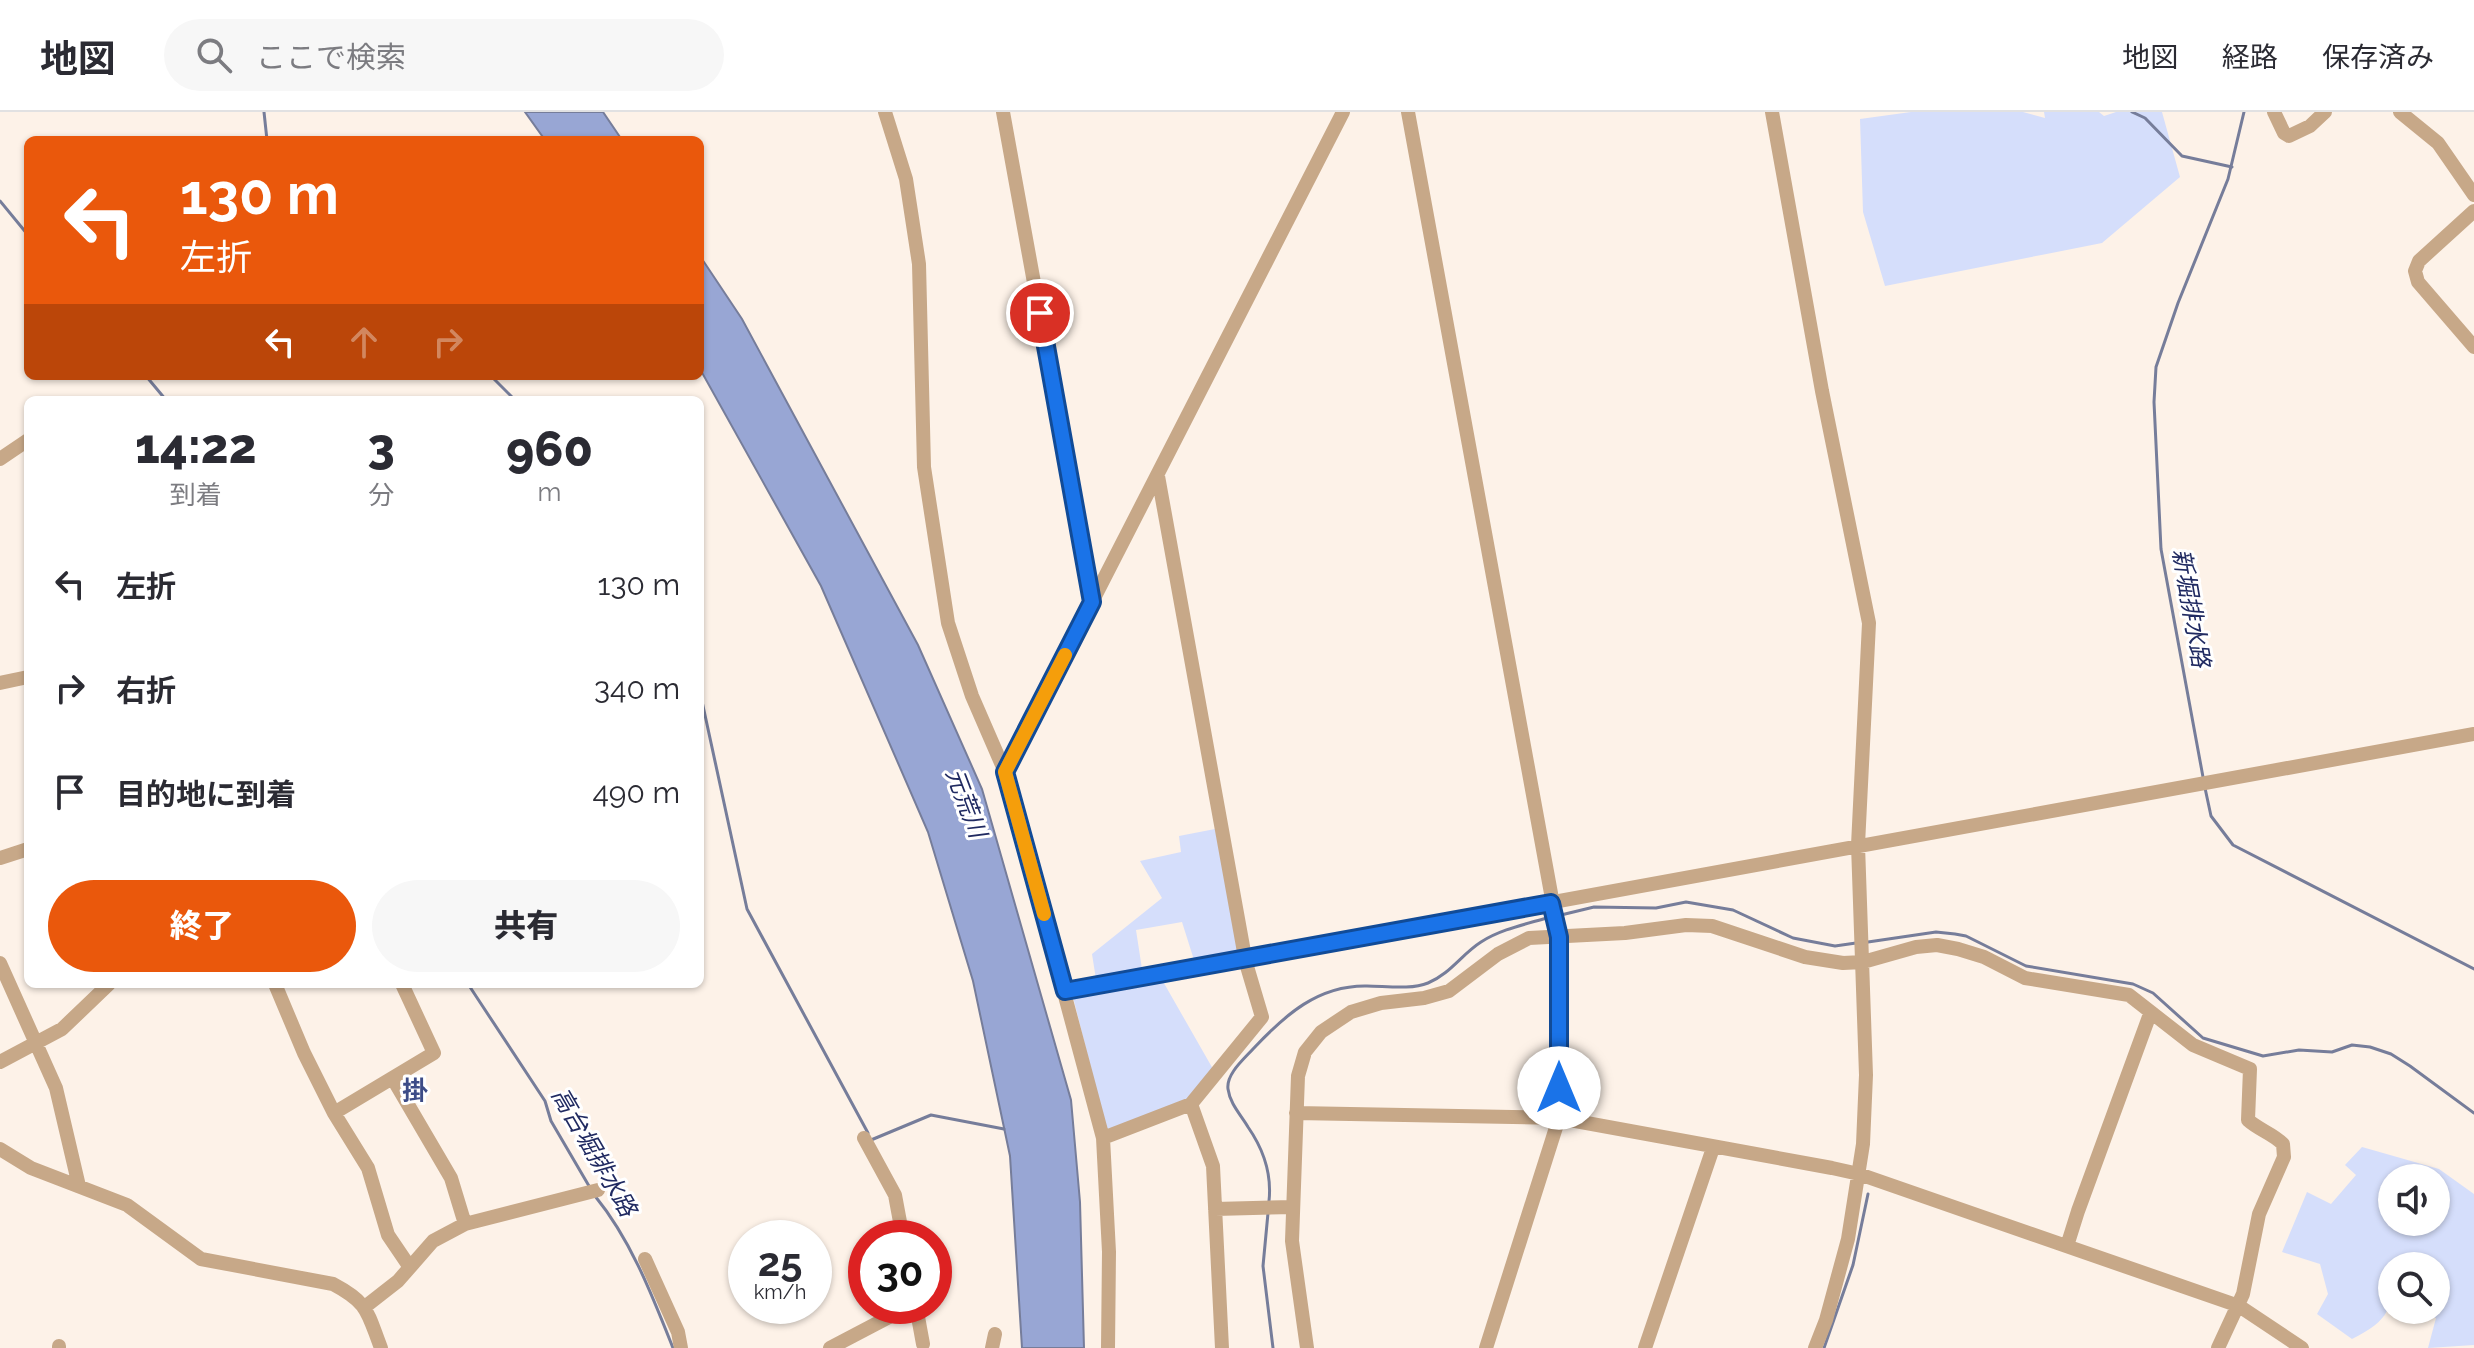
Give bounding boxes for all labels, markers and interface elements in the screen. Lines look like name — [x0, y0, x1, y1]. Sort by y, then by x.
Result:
search box — [164, 19, 724, 91]
icon: search — [192, 33, 236, 77]
text: 地図 — [40, 36, 116, 81]
text: ここで検索 — [256, 40, 406, 75]
text: 地図 — [2122, 41, 2178, 74]
text: 経路 — [2222, 41, 2278, 74]
text: 保存済み — [2322, 41, 2434, 74]
text: 130 m — [180, 161, 339, 227]
icon: left — [48, 168, 152, 272]
text: 左折 — [180, 236, 252, 278]
pin — [1006, 279, 1074, 347]
icon: arrive — [1018, 291, 1062, 335]
icon: left — [258, 320, 302, 364]
icon: ahead — [342, 320, 386, 364]
icon: right — [426, 320, 470, 364]
text: 14:22 — [135, 418, 257, 474]
text: 3 — [368, 418, 395, 474]
text: 960 — [506, 421, 593, 477]
text: m — [537, 477, 561, 507]
text: 到着 — [170, 480, 222, 510]
text: 分 — [368, 480, 394, 510]
water label: 新堀排水路 — [2167, 546, 2217, 671]
icon: left — [48, 562, 92, 606]
text: 130 m — [598, 567, 680, 602]
text: 左折 — [116, 569, 176, 604]
icon: right — [48, 666, 92, 710]
text: 340 m — [594, 671, 680, 706]
text: 右折 — [116, 673, 176, 708]
water label: 元荒川 — [940, 764, 994, 844]
icon: arrive — [48, 770, 92, 814]
text: 490 m — [592, 775, 680, 810]
text: 目的地に到着 — [116, 777, 296, 812]
button: 終了 — [48, 880, 356, 972]
button: 共有 — [372, 880, 680, 972]
position arrow — [1517, 1046, 1601, 1130]
district label: 掛 — [402, 1076, 428, 1106]
water label: 高台堀排水路 — [546, 1082, 644, 1223]
map controls — [2378, 1164, 2450, 1324]
button: sound — [2378, 1164, 2450, 1236]
speed limit sign: 30 — [848, 1220, 952, 1324]
text: 25 — [758, 1238, 802, 1285]
button: search — [2378, 1252, 2450, 1324]
text: km/h — [754, 1280, 806, 1304]

